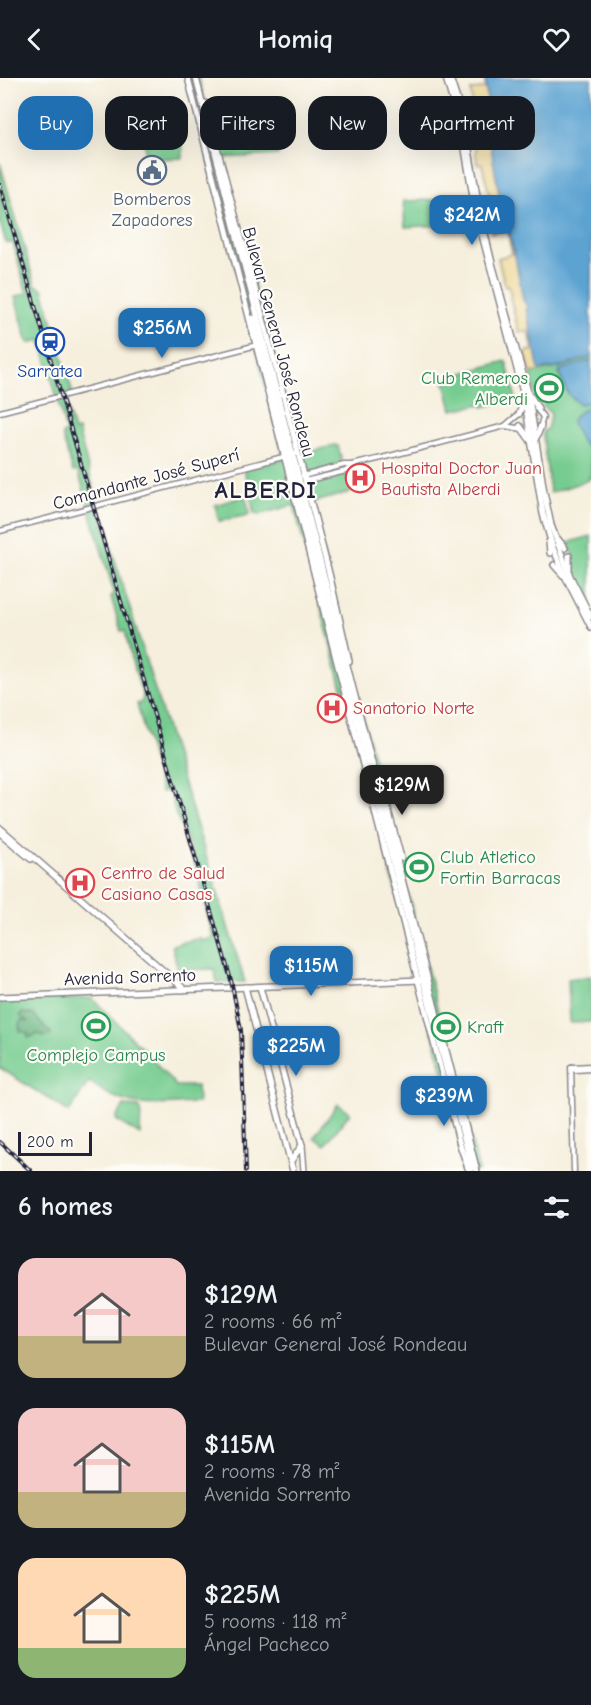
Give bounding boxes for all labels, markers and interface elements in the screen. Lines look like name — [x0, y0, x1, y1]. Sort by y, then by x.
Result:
icon: back — [18, 23, 51, 56]
icon: heart — [540, 23, 573, 56]
text: Homiq — [258, 24, 333, 55]
chip: Buy — [18, 96, 93, 150]
chip: Rent — [105, 96, 188, 150]
chip: Filters — [200, 96, 296, 150]
chip: New — [308, 96, 387, 150]
chip: Apartment — [399, 96, 535, 150]
public building icon: Bomberos Zapadores — [136, 154, 168, 186]
place label: Bomberos Zapadores — [112, 189, 192, 231]
pin: $242M — [430, 195, 514, 246]
text: $242M — [444, 203, 500, 226]
street label: Bulevar General José Rondeau — [238, 225, 319, 459]
pin: $256M — [120, 308, 204, 359]
text: $256M — [132, 316, 192, 339]
station icon: Sarratea — [34, 326, 66, 358]
place label: Sarratea — [17, 361, 83, 382]
place label: Club Remeros Alberdi — [421, 368, 528, 410]
sports icon: Club Remeros Alberdi — [533, 372, 565, 404]
street label: Comandante José Superí — [51, 444, 243, 514]
place label: Hospital Doctor Juan Bautista Alberdi — [381, 458, 542, 500]
hospital icon: Hospital Doctor Juan Bautista Alberdi — [344, 462, 376, 494]
district label: ALBERDI — [214, 476, 318, 504]
hospital icon: Sanatorio Norte — [316, 692, 348, 724]
place label: Sanatorio Norte — [353, 698, 475, 719]
pin: $129M — [360, 765, 444, 816]
text: $129M — [374, 773, 430, 796]
place label: Club Atletico Fortin Barracas — [440, 847, 560, 889]
sports icon: Club Atletico Fortin Barracas — [403, 851, 435, 883]
place label: Centro de Salud Casiano Casas — [101, 863, 225, 905]
hospital icon: Centro de Salud Casiano Casas — [64, 867, 96, 899]
pin: $115M — [269, 946, 353, 997]
text: $115M — [284, 954, 338, 977]
street label: Avenida Sorrento — [64, 965, 196, 990]
sports icon: Complejo Campus — [80, 1010, 112, 1042]
sports icon: Kraft — [430, 1011, 462, 1043]
place label: Kraft — [467, 1017, 504, 1038]
pin: $225M — [254, 1026, 338, 1077]
text: $225M — [267, 1034, 325, 1057]
place label: Complejo Campus — [26, 1045, 166, 1066]
pin: $239M — [402, 1076, 486, 1127]
text: $239M — [415, 1084, 473, 1107]
scale bar — [18, 1129, 92, 1156]
text: 200 m — [27, 1133, 73, 1151]
icon: filters — [540, 1191, 573, 1224]
text: 6 homes — [18, 1192, 113, 1222]
text: $129M — [204, 1280, 277, 1310]
icon: home — [66, 1282, 138, 1354]
text: 2 rooms · 66 m² — [204, 1310, 342, 1333]
text: Bulevar General José Rondeau — [204, 1333, 467, 1356]
text: $115M — [204, 1430, 275, 1460]
icon: home — [66, 1432, 138, 1504]
text: 2 rooms · 78 m² — [204, 1460, 340, 1483]
text: Avenida Sorrento — [204, 1483, 351, 1506]
text: $225M — [204, 1580, 280, 1610]
icon: home — [66, 1582, 138, 1654]
text: 5 rooms · 118 m² — [204, 1610, 346, 1633]
text: Ángel Pacheco — [204, 1633, 330, 1656]

